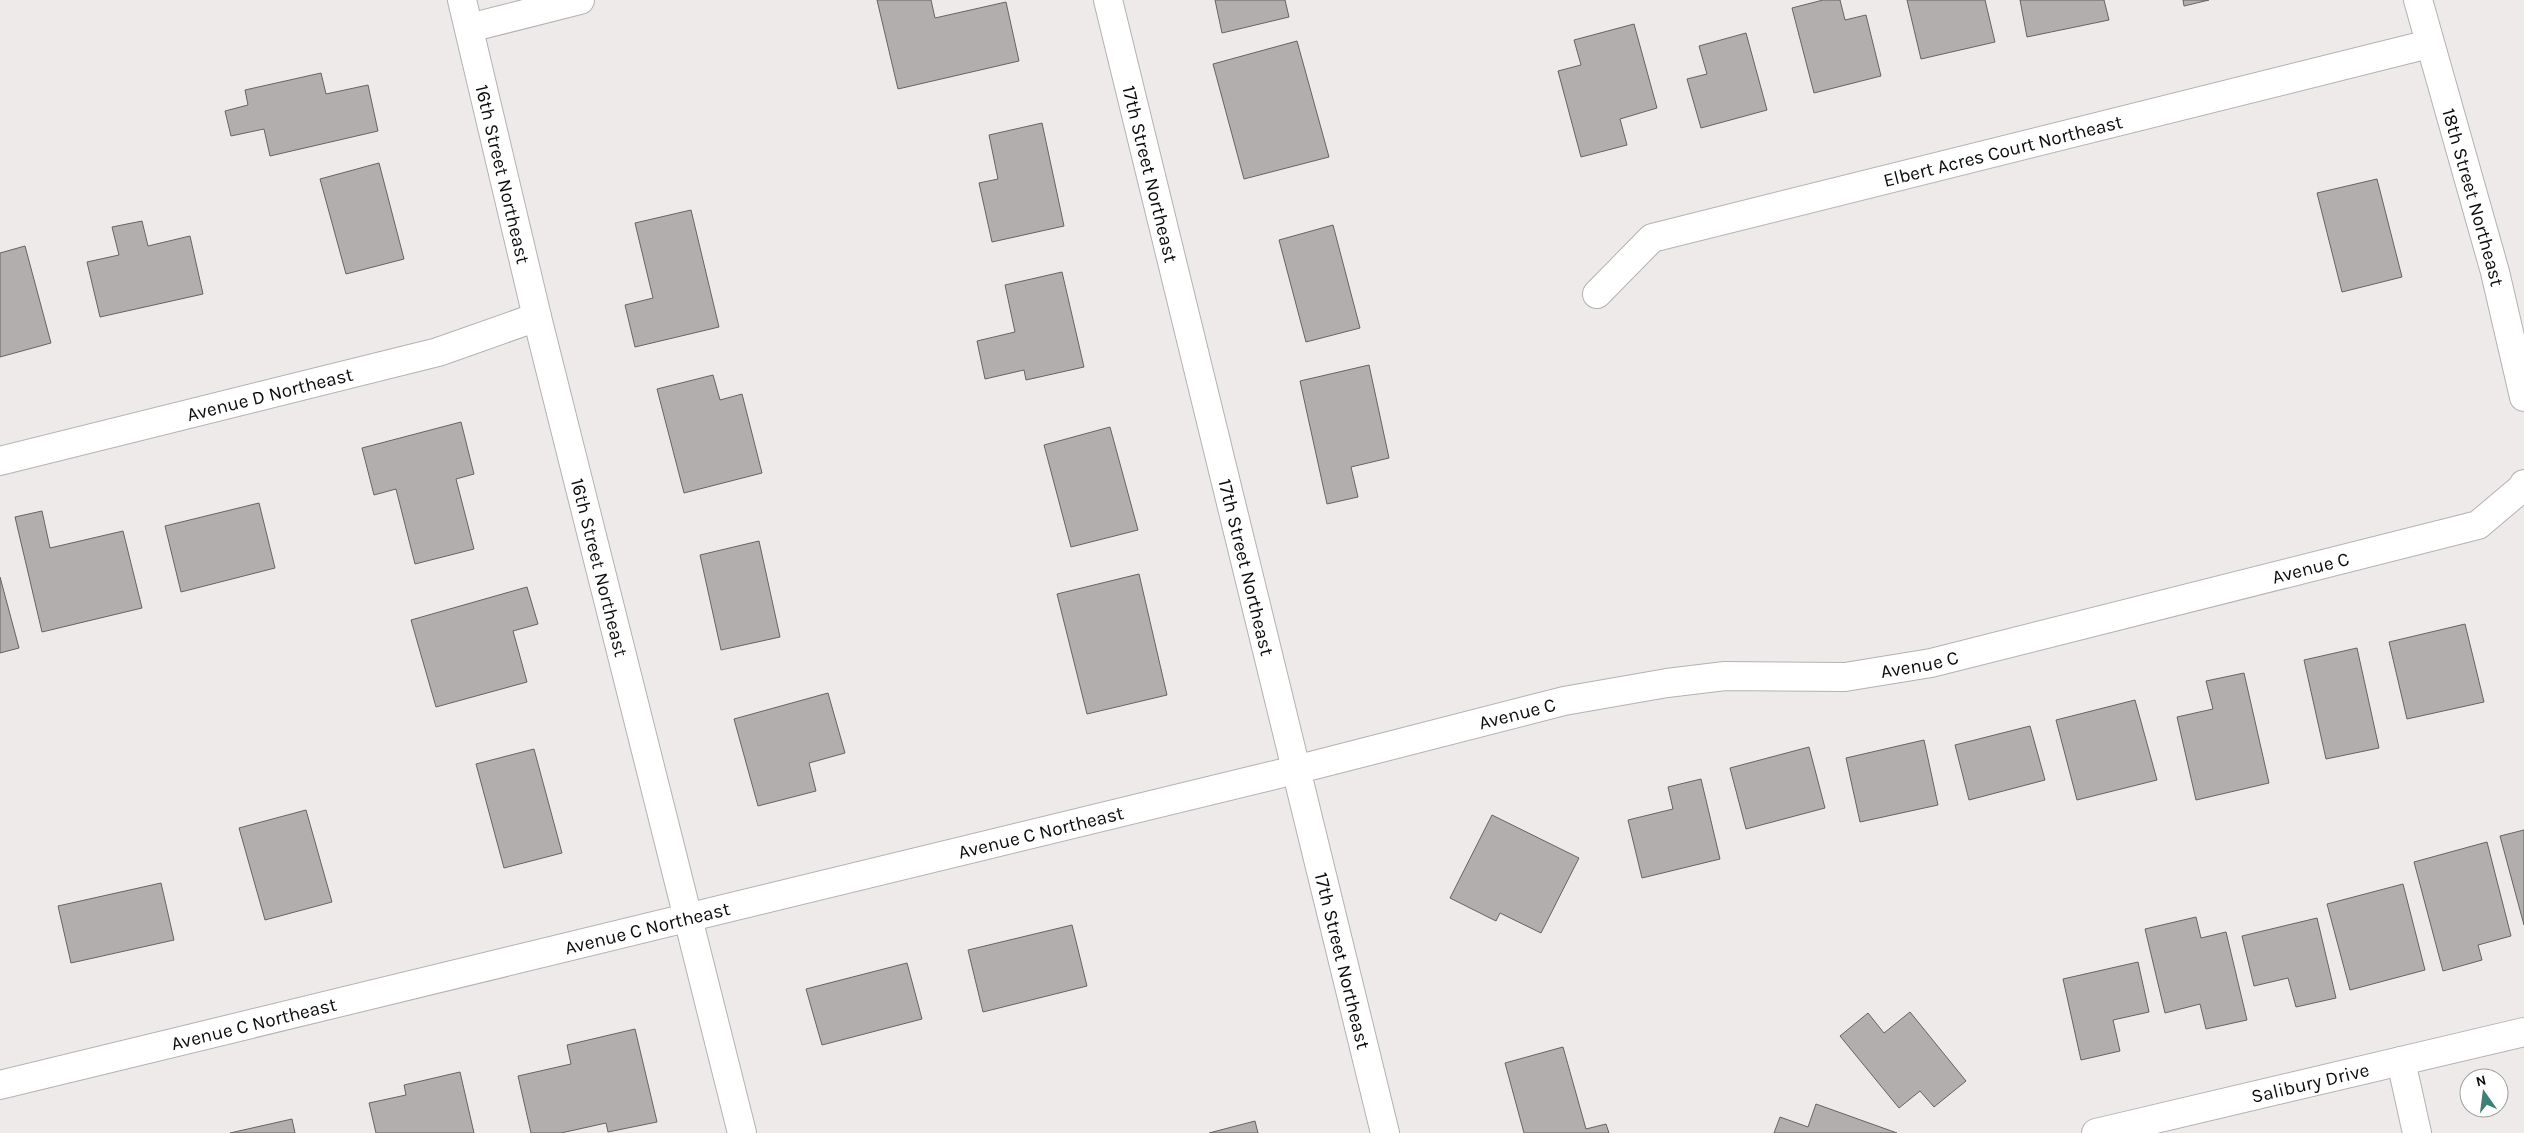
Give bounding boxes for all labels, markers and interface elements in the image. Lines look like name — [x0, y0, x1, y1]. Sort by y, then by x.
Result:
street label: 16th Street Northeast — [470, 83, 534, 266]
street label: 17th Street Northeast — [1117, 83, 1182, 265]
street label: 18th Street Northeast — [2437, 106, 2508, 289]
street label: Elbert Acres Court Northeast — [1881, 111, 2125, 192]
street label: Avenue D Northeast — [185, 364, 355, 426]
street label: 16th Street Northeast — [566, 476, 632, 659]
street label: 17th Street Northeast — [1214, 477, 1278, 658]
street label: Avenue C — [2270, 548, 2352, 589]
street label: Avenue C — [1879, 647, 1961, 683]
street label: Avenue C — [1476, 694, 1558, 734]
street label: Avenue C Northeast — [956, 802, 1126, 864]
street label: 17th Street Northeast — [1310, 870, 1374, 1052]
street label: Avenue C Northeast — [562, 898, 732, 959]
street label: Avenue C Northeast — [169, 994, 339, 1055]
street label: Salibury Drive — [2249, 1059, 2371, 1108]
north arrow — [2459, 1068, 2509, 1118]
text: N — [2474, 1071, 2488, 1090]

